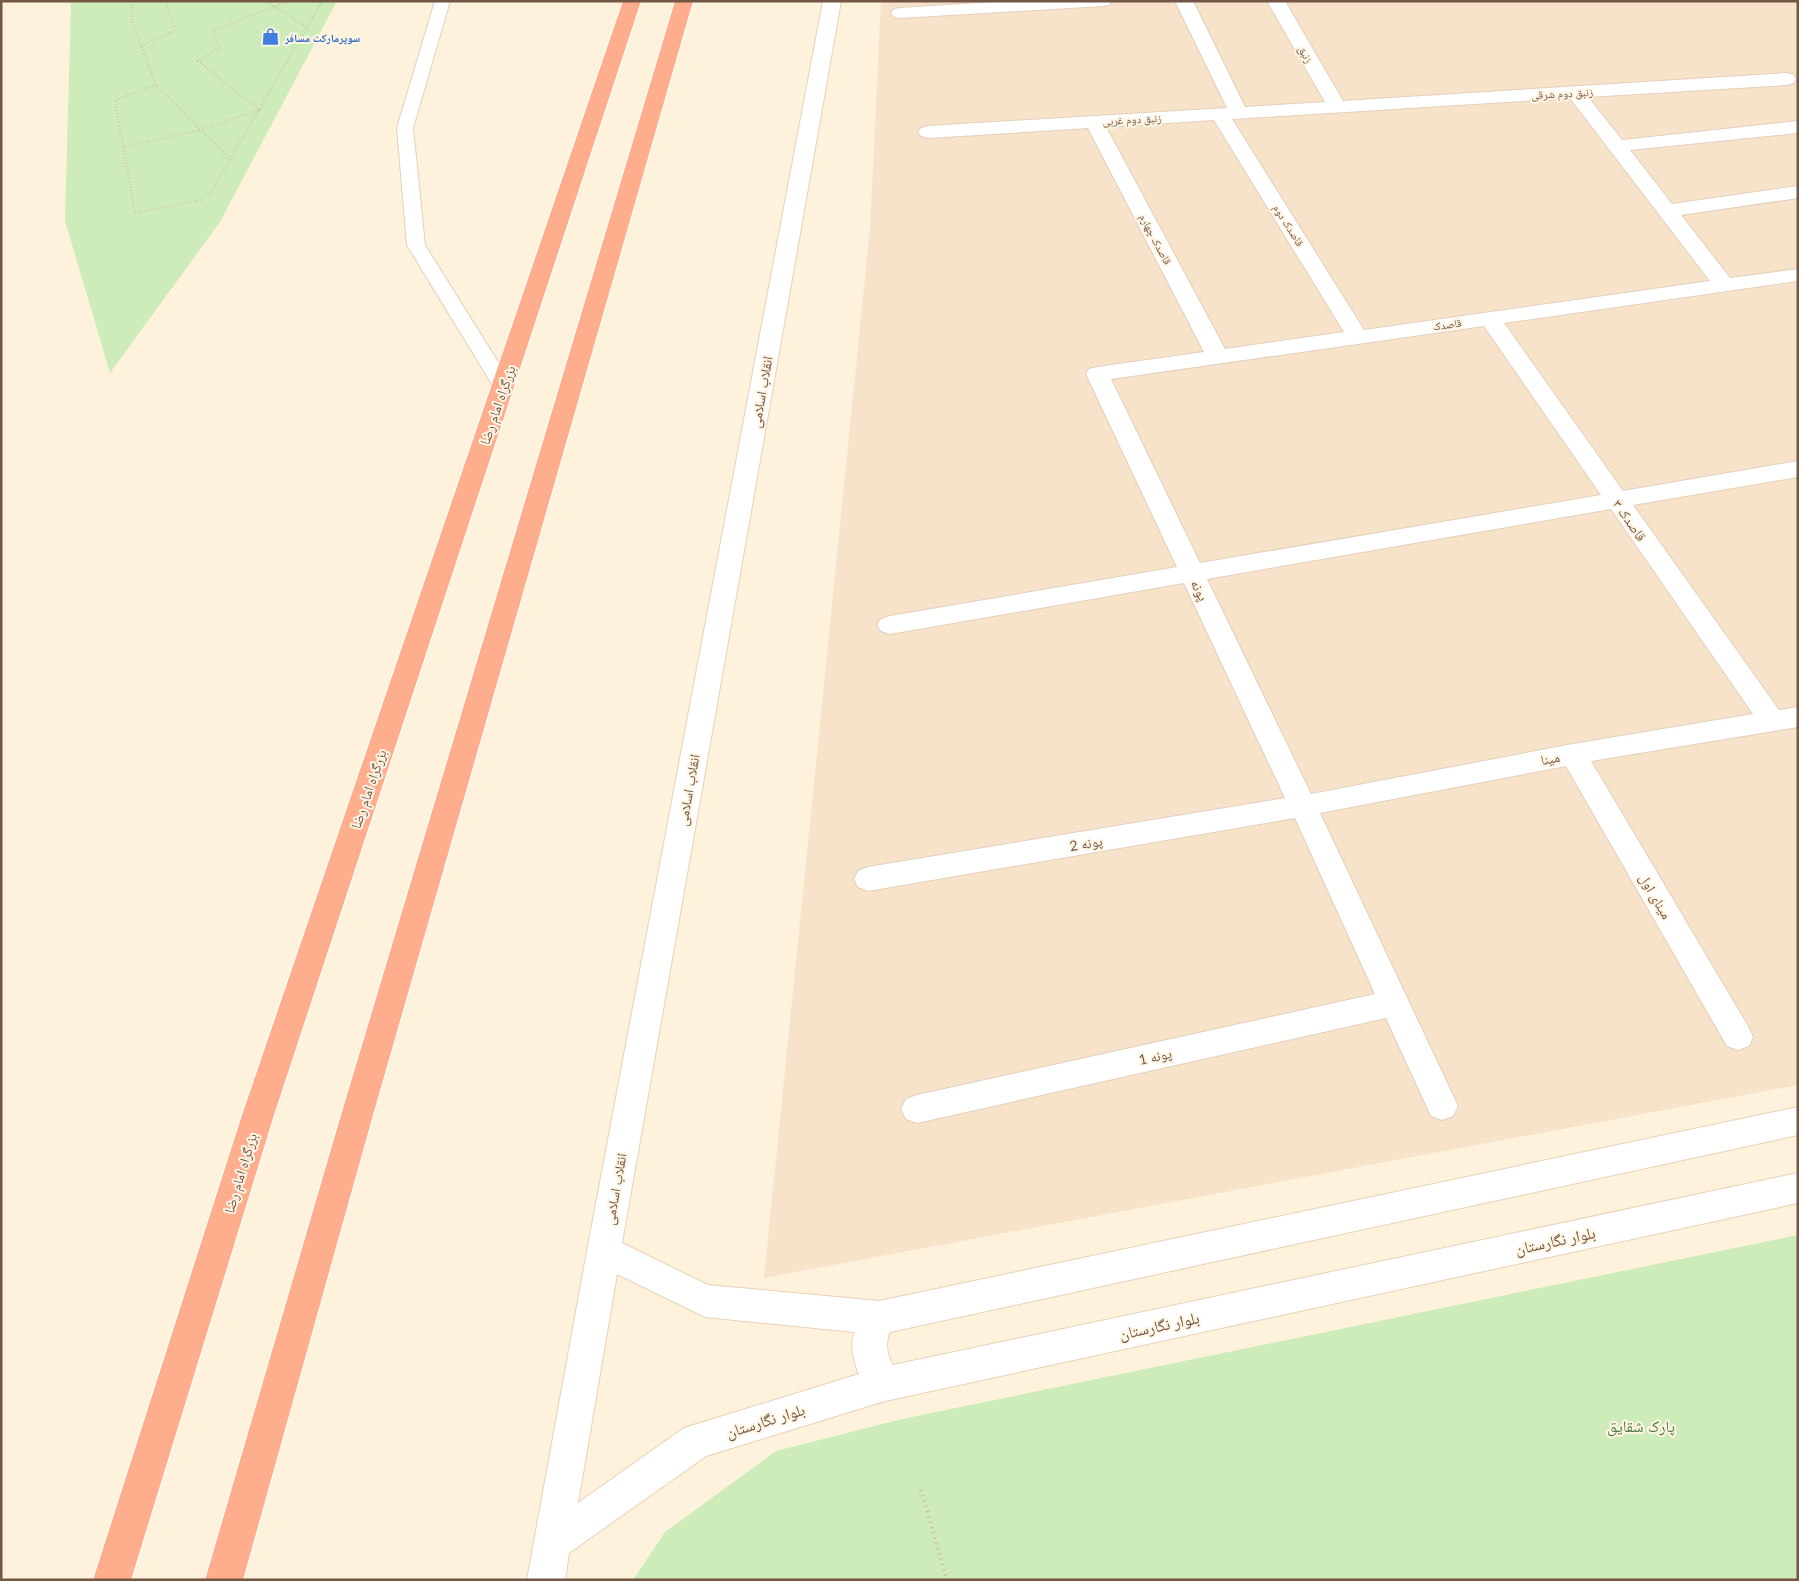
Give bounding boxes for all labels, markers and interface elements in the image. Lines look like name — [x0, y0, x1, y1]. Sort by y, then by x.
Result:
shop icon: سوپرمارکت مسافر — [261, 27, 281, 47]
place label: سوپرمارکت مسافر — [284, 31, 361, 45]
street label: زنبق — [1295, 43, 1316, 65]
street label: زنبق دوم شرقی — [1531, 85, 1593, 102]
street label: زنبق دوم غربی — [1102, 111, 1162, 128]
street label: قاصدک دوم — [1270, 202, 1307, 249]
street label: قاصدک چهارم — [1136, 211, 1175, 267]
street label: قاصدک — [1432, 315, 1463, 332]
street label: انقلاب اسلامی — [746, 355, 777, 429]
street label: بزرگراه امام رضا — [476, 363, 520, 447]
street label: قاصدک ۳ — [1610, 496, 1651, 544]
street label: پونه — [1187, 577, 1212, 604]
street label: بزرگراه امام رضا — [347, 747, 391, 831]
street label: مینا — [1539, 748, 1561, 768]
street label: انقلاب اسلامی — [673, 753, 704, 827]
street label: پونه 2 — [1068, 832, 1104, 855]
street label: مینای اول — [1635, 870, 1676, 922]
street label: پونه 1 — [1137, 1044, 1174, 1069]
street label: بزرگراه امام رضا — [220, 1131, 262, 1216]
street label: انقلاب اسلامی — [600, 1152, 631, 1226]
street label: بلوار نگارستان — [1513, 1222, 1597, 1260]
street label: بلوار نگارستان — [1117, 1307, 1201, 1345]
street label: بلوار نگارستان — [723, 1399, 807, 1443]
park label: پارک شقایق — [1607, 1416, 1675, 1437]

